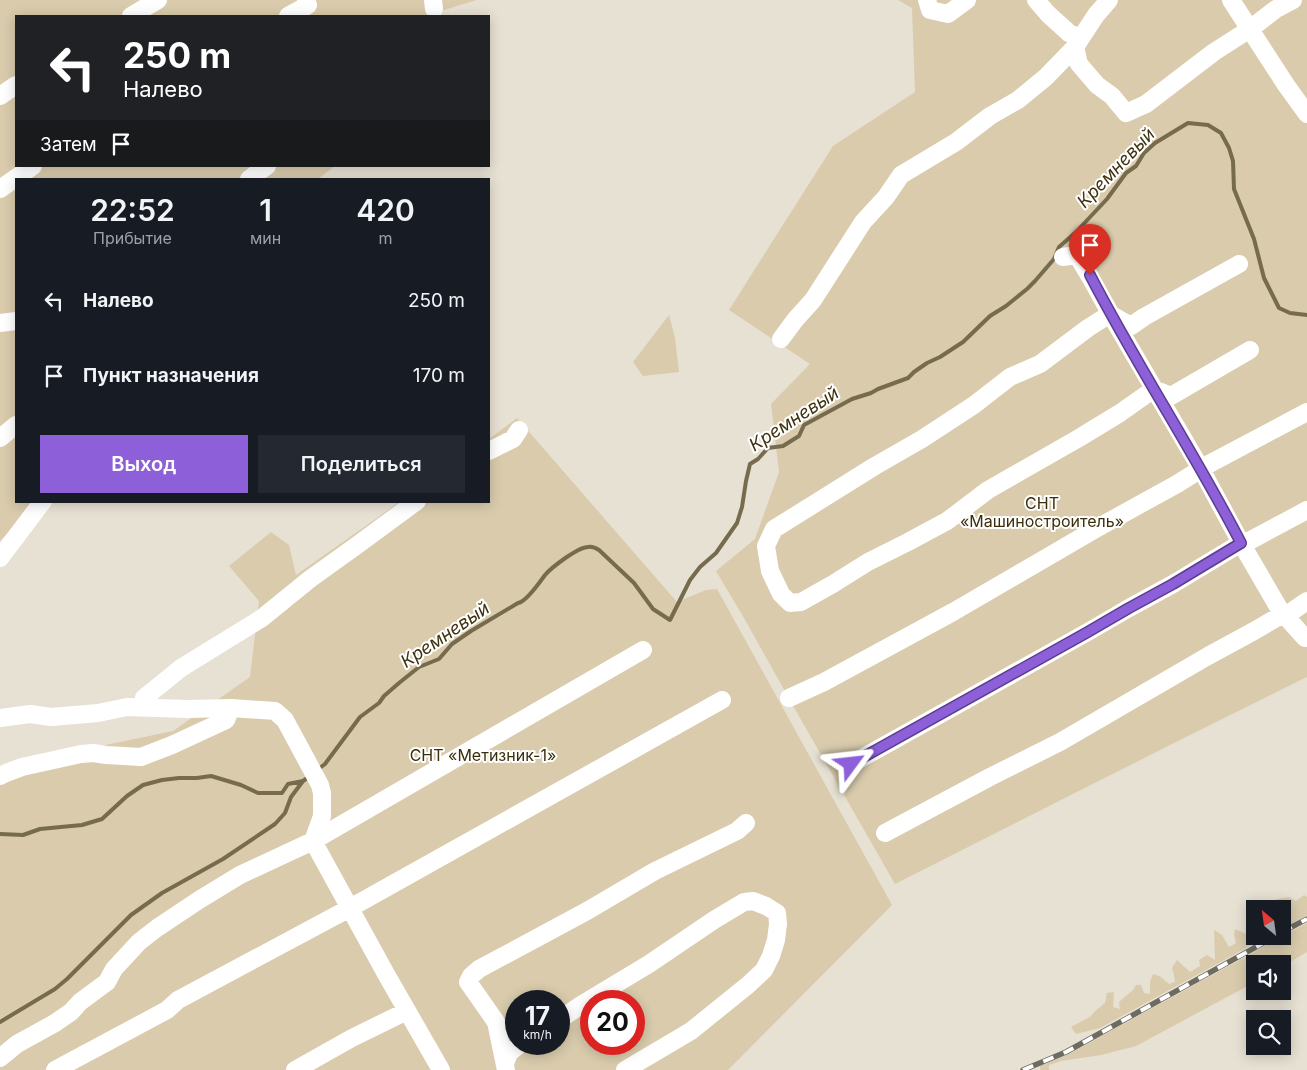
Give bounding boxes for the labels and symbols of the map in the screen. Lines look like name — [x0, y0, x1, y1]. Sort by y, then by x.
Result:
water label: Кремневый — [1072, 123, 1159, 212]
pin — [1069, 224, 1111, 275]
water label: Кремневый — [745, 382, 843, 455]
park label: СНТ «Машиностроитель» — [960, 493, 1124, 531]
water label: Кремневый — [396, 597, 493, 672]
position arrow — [824, 737, 876, 789]
park label: СНТ «Метизник-1» — [410, 745, 556, 765]
north arrow — [1246, 900, 1291, 945]
speed limit sign: 20 — [580, 990, 645, 1055]

